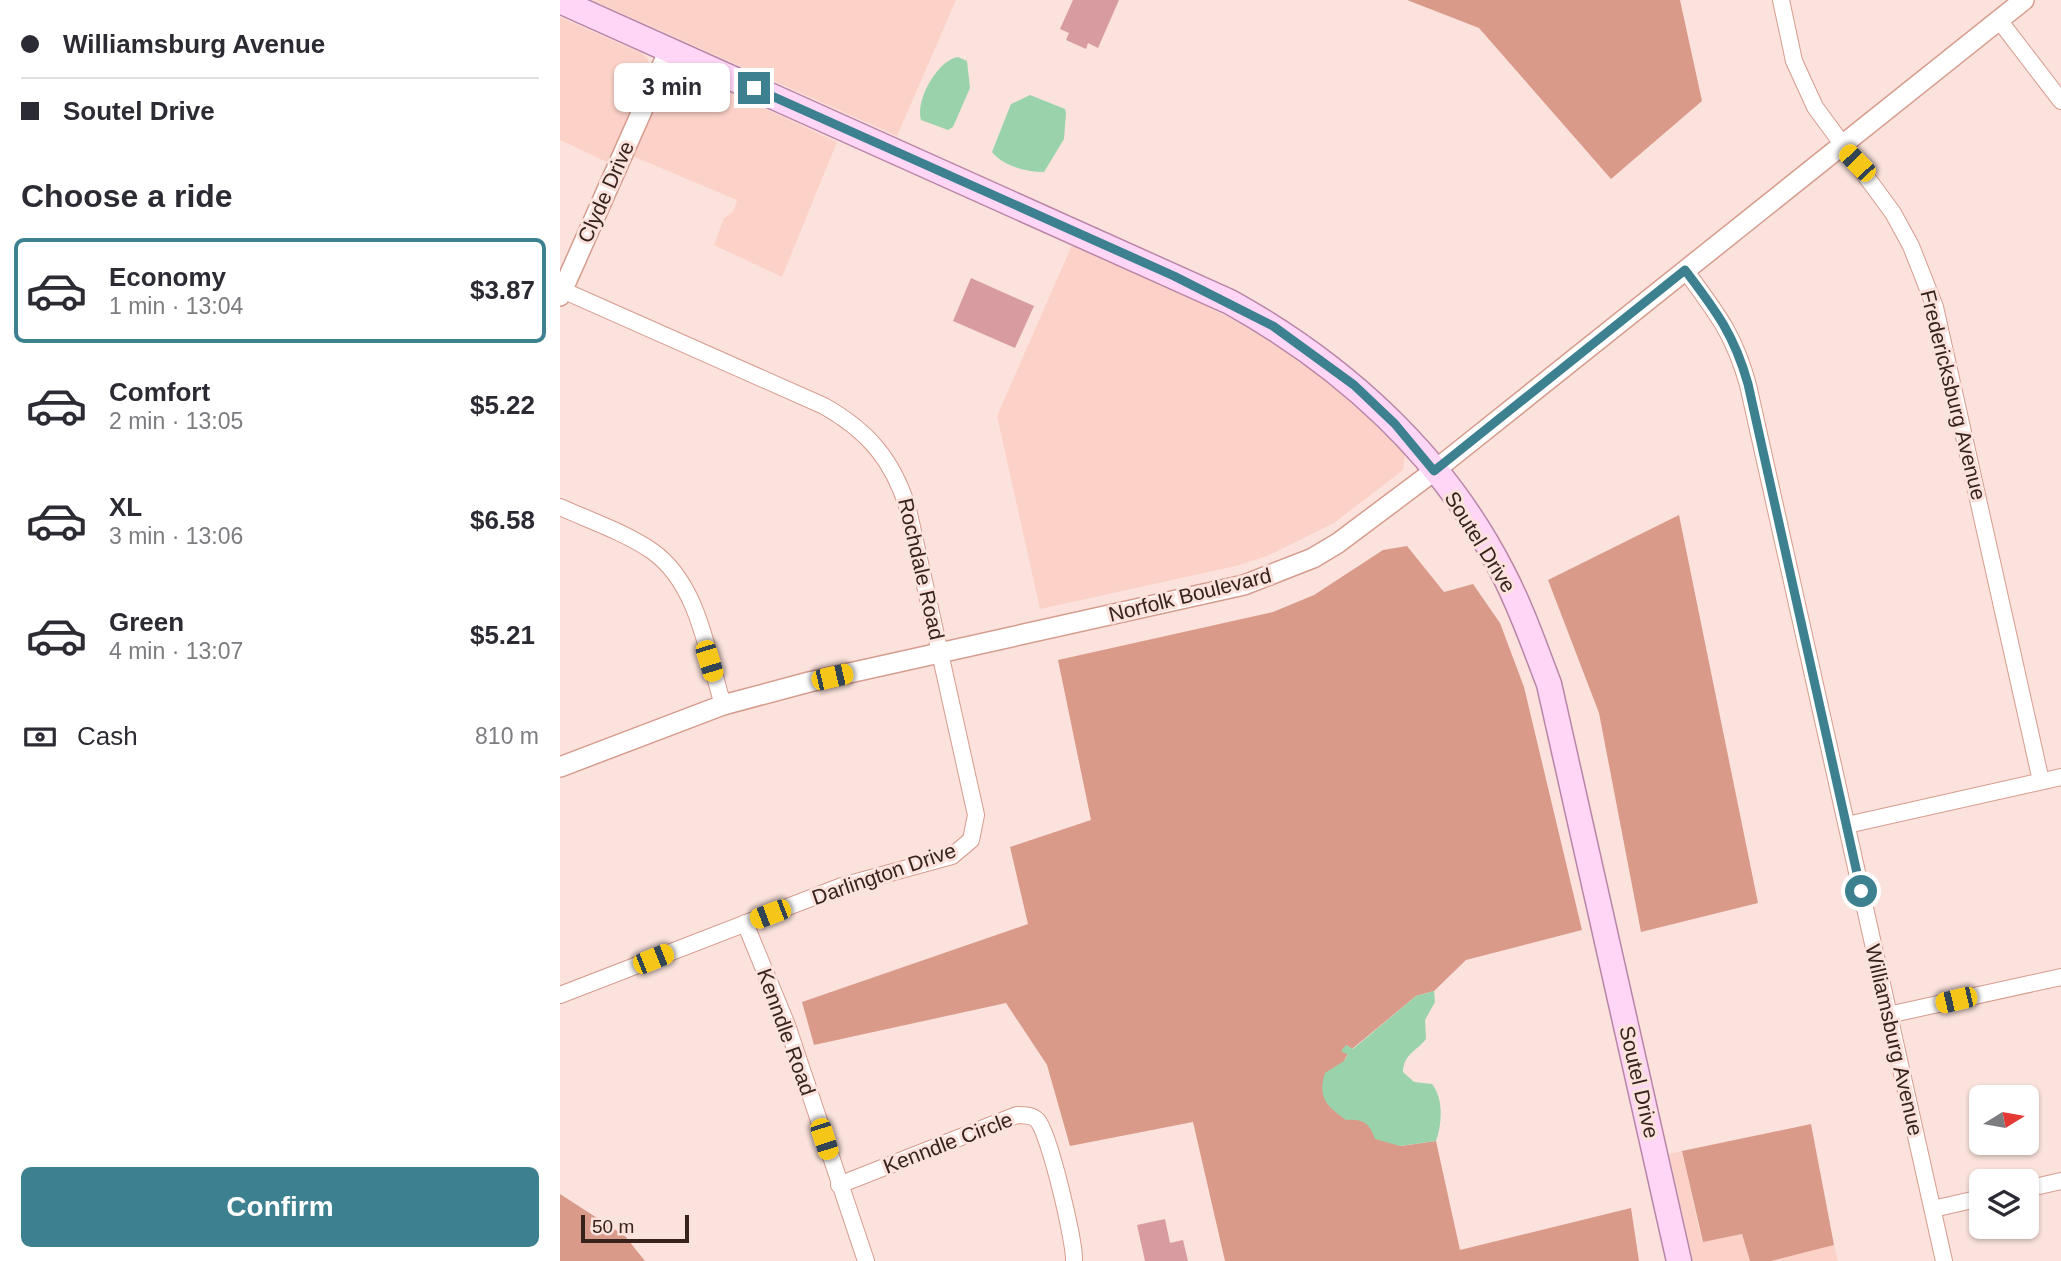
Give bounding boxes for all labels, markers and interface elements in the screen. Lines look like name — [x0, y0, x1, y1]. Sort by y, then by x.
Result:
text: Williamsburg Avenue — [63, 29, 325, 59]
callout: 3 min — [614, 64, 730, 112]
route end — [738, 72, 770, 104]
text: 3 min — [642, 74, 702, 100]
text: Soutel Drive — [63, 96, 215, 126]
street label: Clyde Drive — [573, 138, 638, 246]
car — [1835, 141, 1880, 185]
text: Choose a ride — [21, 178, 233, 214]
icon: car — [25, 259, 88, 322]
text: Economy — [109, 262, 226, 292]
text: $3.87 — [470, 275, 535, 305]
street label: Fredericksburg Avenue — [1916, 288, 1991, 502]
text: 1 min · 13:04 — [109, 293, 243, 319]
icon: car — [25, 374, 88, 437]
text: Comfort — [109, 377, 210, 407]
text: $5.22 — [470, 390, 535, 420]
text: 2 min · 13:05 — [109, 408, 243, 434]
street label: Soutel Drive — [1440, 487, 1520, 596]
icon: car — [25, 489, 88, 552]
text: XL — [109, 492, 142, 522]
street label: Rochdale Road — [894, 496, 949, 642]
text: $6.58 — [470, 505, 535, 535]
text: 3 min · 13:06 — [109, 523, 243, 549]
street label: Norfolk Boulevard — [1106, 563, 1274, 626]
icon: car — [25, 604, 88, 667]
text: Green — [109, 607, 184, 637]
text: $5.21 — [470, 620, 535, 650]
text: 4 min · 13:07 — [109, 638, 243, 664]
car — [693, 638, 726, 684]
car — [810, 662, 855, 692]
icon: cash — [21, 718, 59, 756]
text: Cash — [77, 721, 138, 751]
text: 810 m — [475, 723, 539, 749]
street label: Darlington Drive — [809, 838, 959, 909]
route start — [1845, 875, 1877, 907]
car — [747, 897, 794, 931]
car — [630, 941, 677, 977]
street label: Williamsburg Avenue — [1861, 942, 1928, 1138]
street label: Kenndle Road — [753, 965, 820, 1098]
car — [1934, 985, 1979, 1015]
street label: Soutel Drive — [1615, 1024, 1664, 1140]
north arrow — [1969, 1085, 2039, 1155]
map controls — [1969, 1085, 2039, 1239]
street label: Kenndle Circle — [880, 1107, 1016, 1178]
car — [808, 1116, 841, 1162]
button: Confirm — [21, 1167, 539, 1247]
button: layers — [1969, 1169, 2039, 1239]
scale bar — [581, 1212, 690, 1244]
text: 50 m — [592, 1216, 634, 1237]

